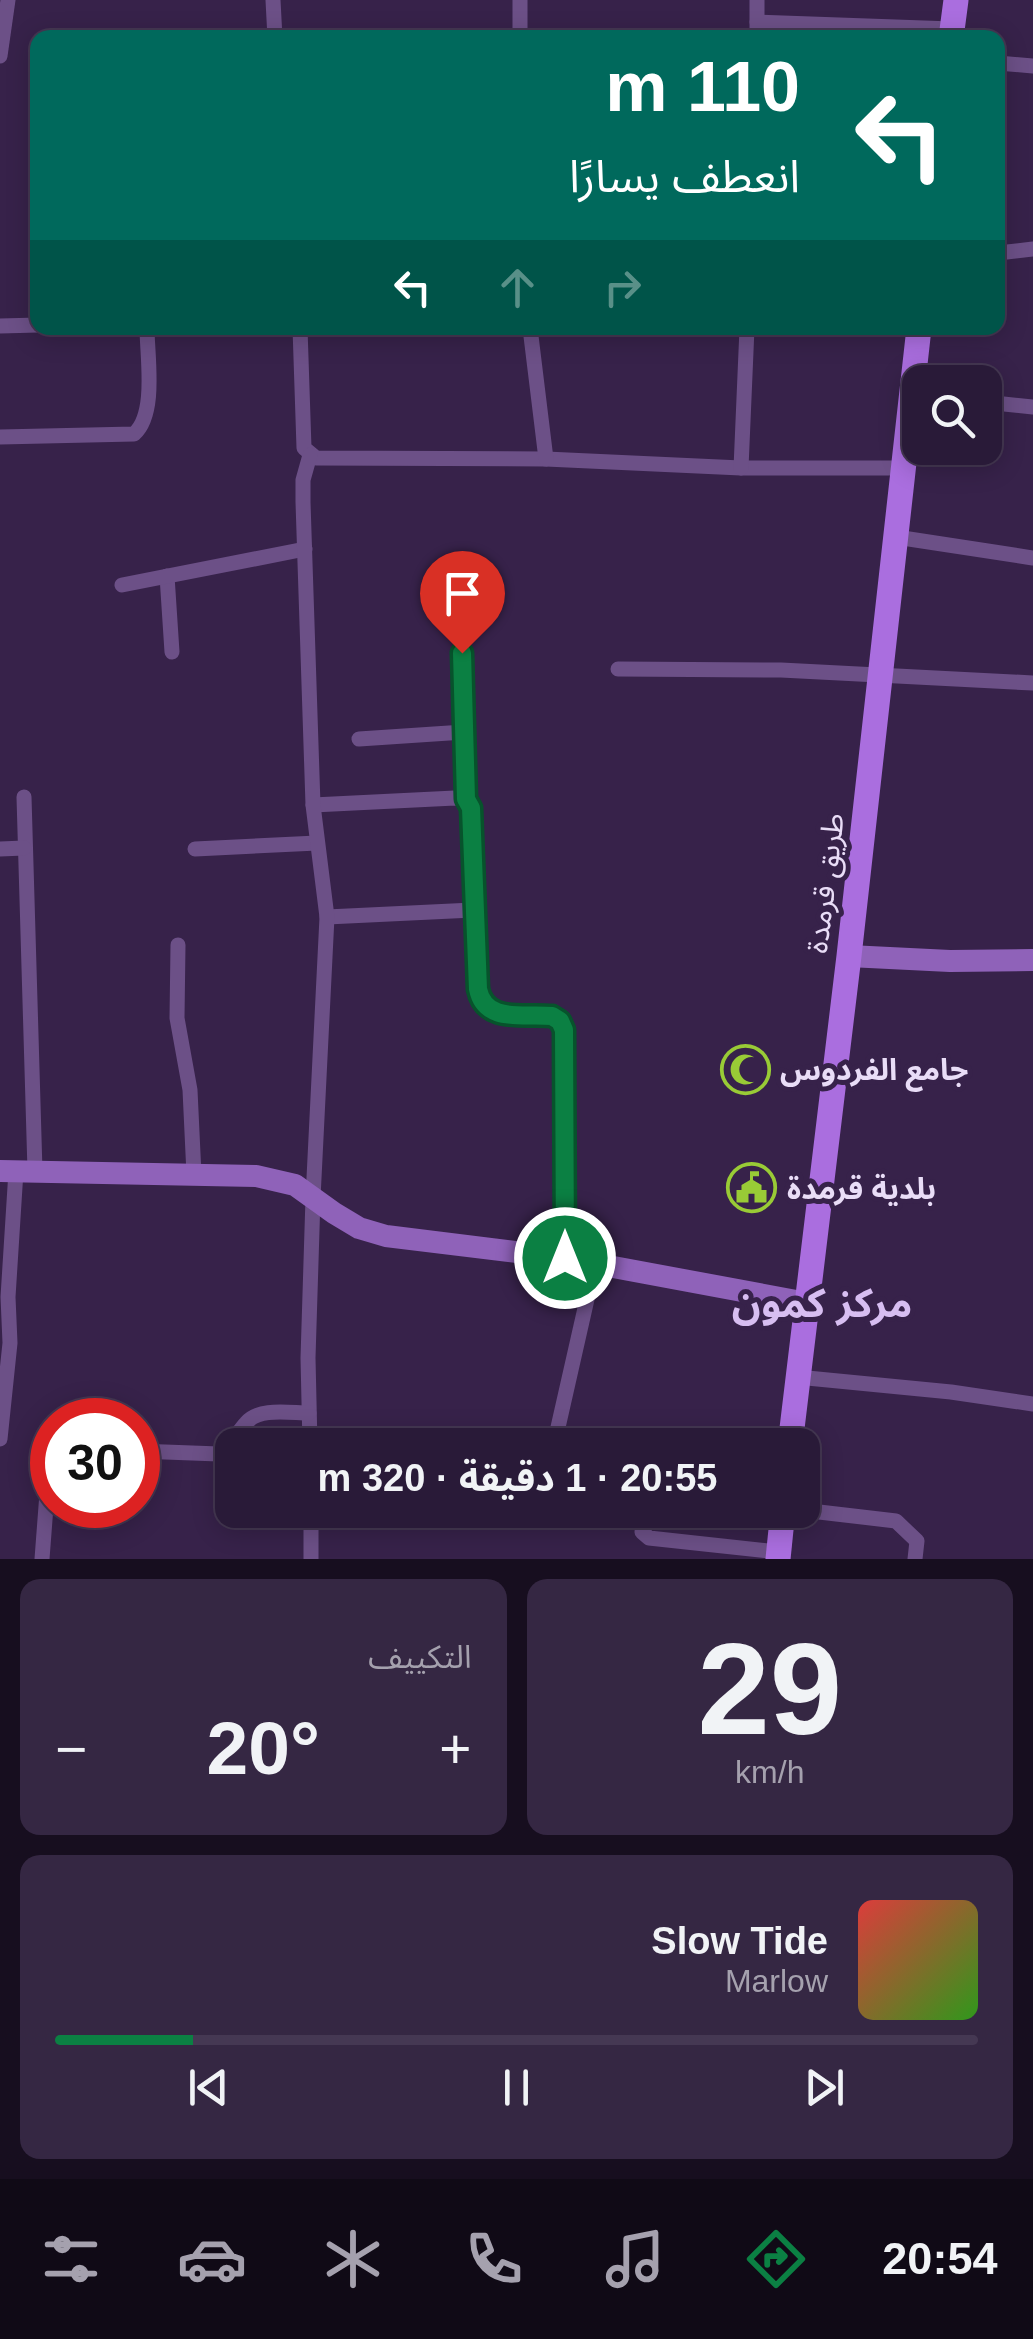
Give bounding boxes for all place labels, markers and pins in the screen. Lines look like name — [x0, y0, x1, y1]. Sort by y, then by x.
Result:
pin — [420, 551, 505, 654]
mosque icon: جامع الفردوس — [719, 1043, 771, 1095]
place label: جامع الفردوس — [780, 1053, 969, 1092]
public building icon: بلدية قرمدة — [726, 1162, 778, 1214]
place label: بلدية قرمدة — [787, 1172, 936, 1206]

